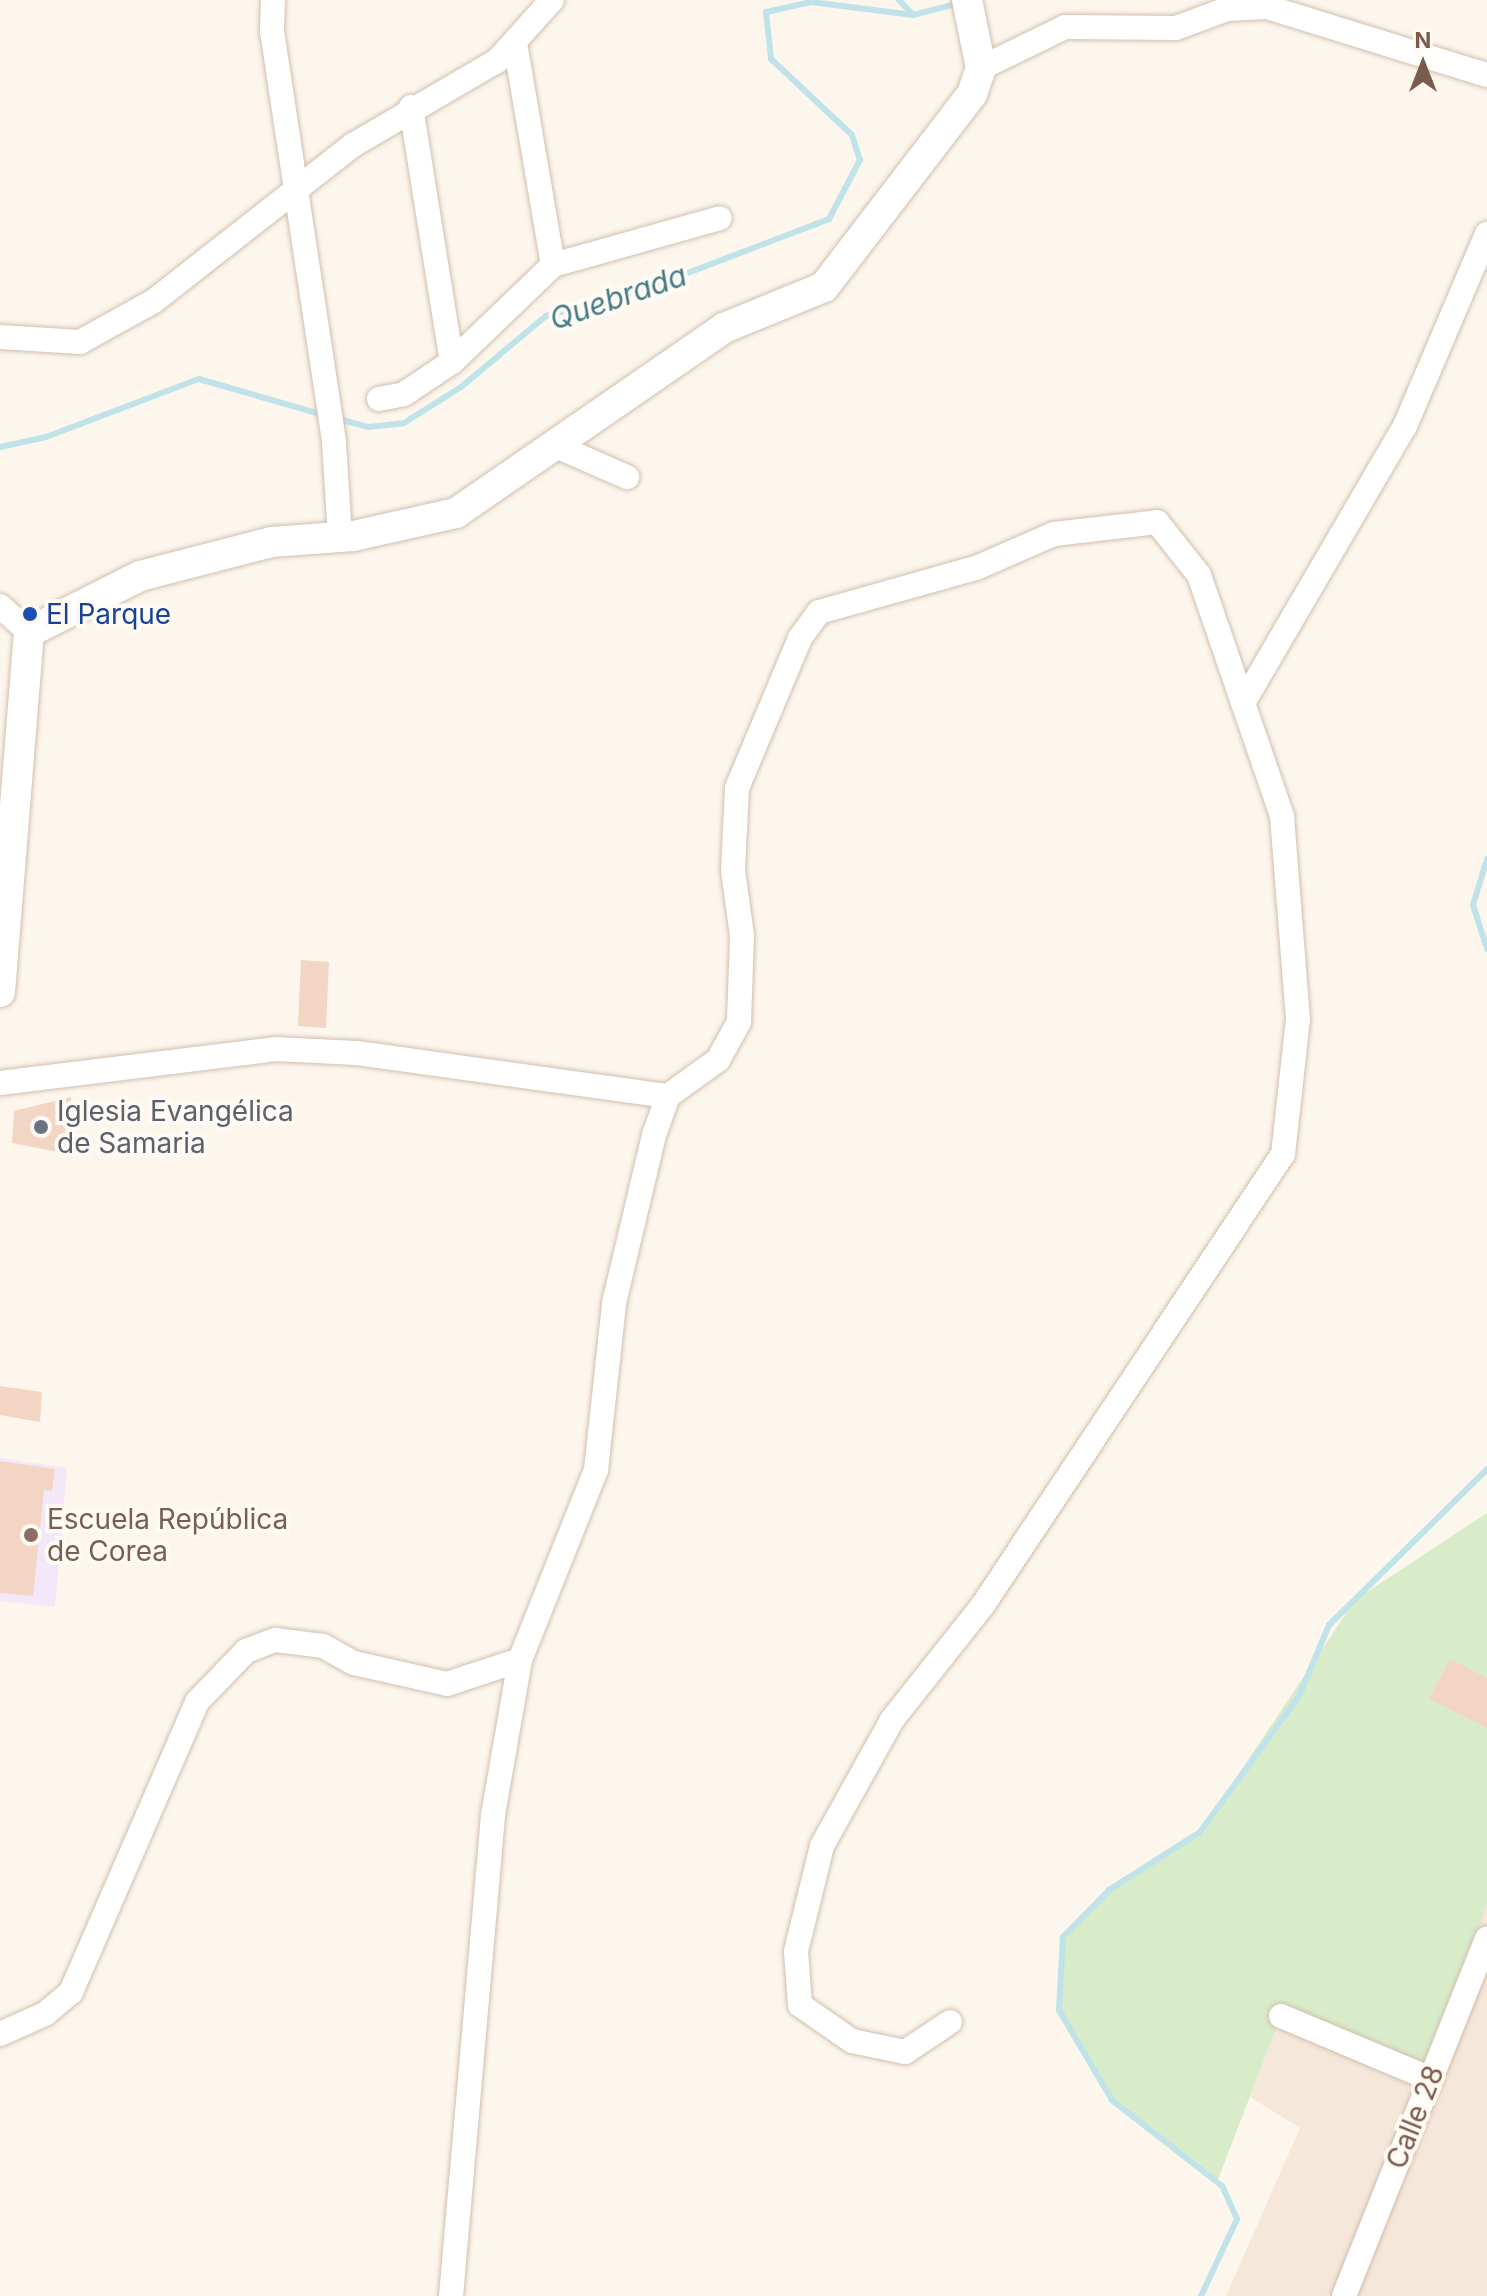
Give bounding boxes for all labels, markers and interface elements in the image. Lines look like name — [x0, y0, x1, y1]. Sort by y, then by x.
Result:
north arrow — [1383, 24, 1463, 104]
text: N — [1415, 27, 1431, 53]
water label: Quebrada — [545, 257, 691, 337]
place label: El Parque — [46, 597, 171, 631]
marker: El Parque — [21, 605, 39, 623]
place label: Iglesia Evangélica de Samaria — [57, 1094, 294, 1160]
marker: Iglesia Evangélica de Samaria — [32, 1118, 50, 1136]
place label: Escuela República de Corea — [47, 1502, 288, 1568]
marker: Escuela República de Corea — [22, 1526, 40, 1544]
street label: Calle 28 — [1379, 2060, 1451, 2174]

